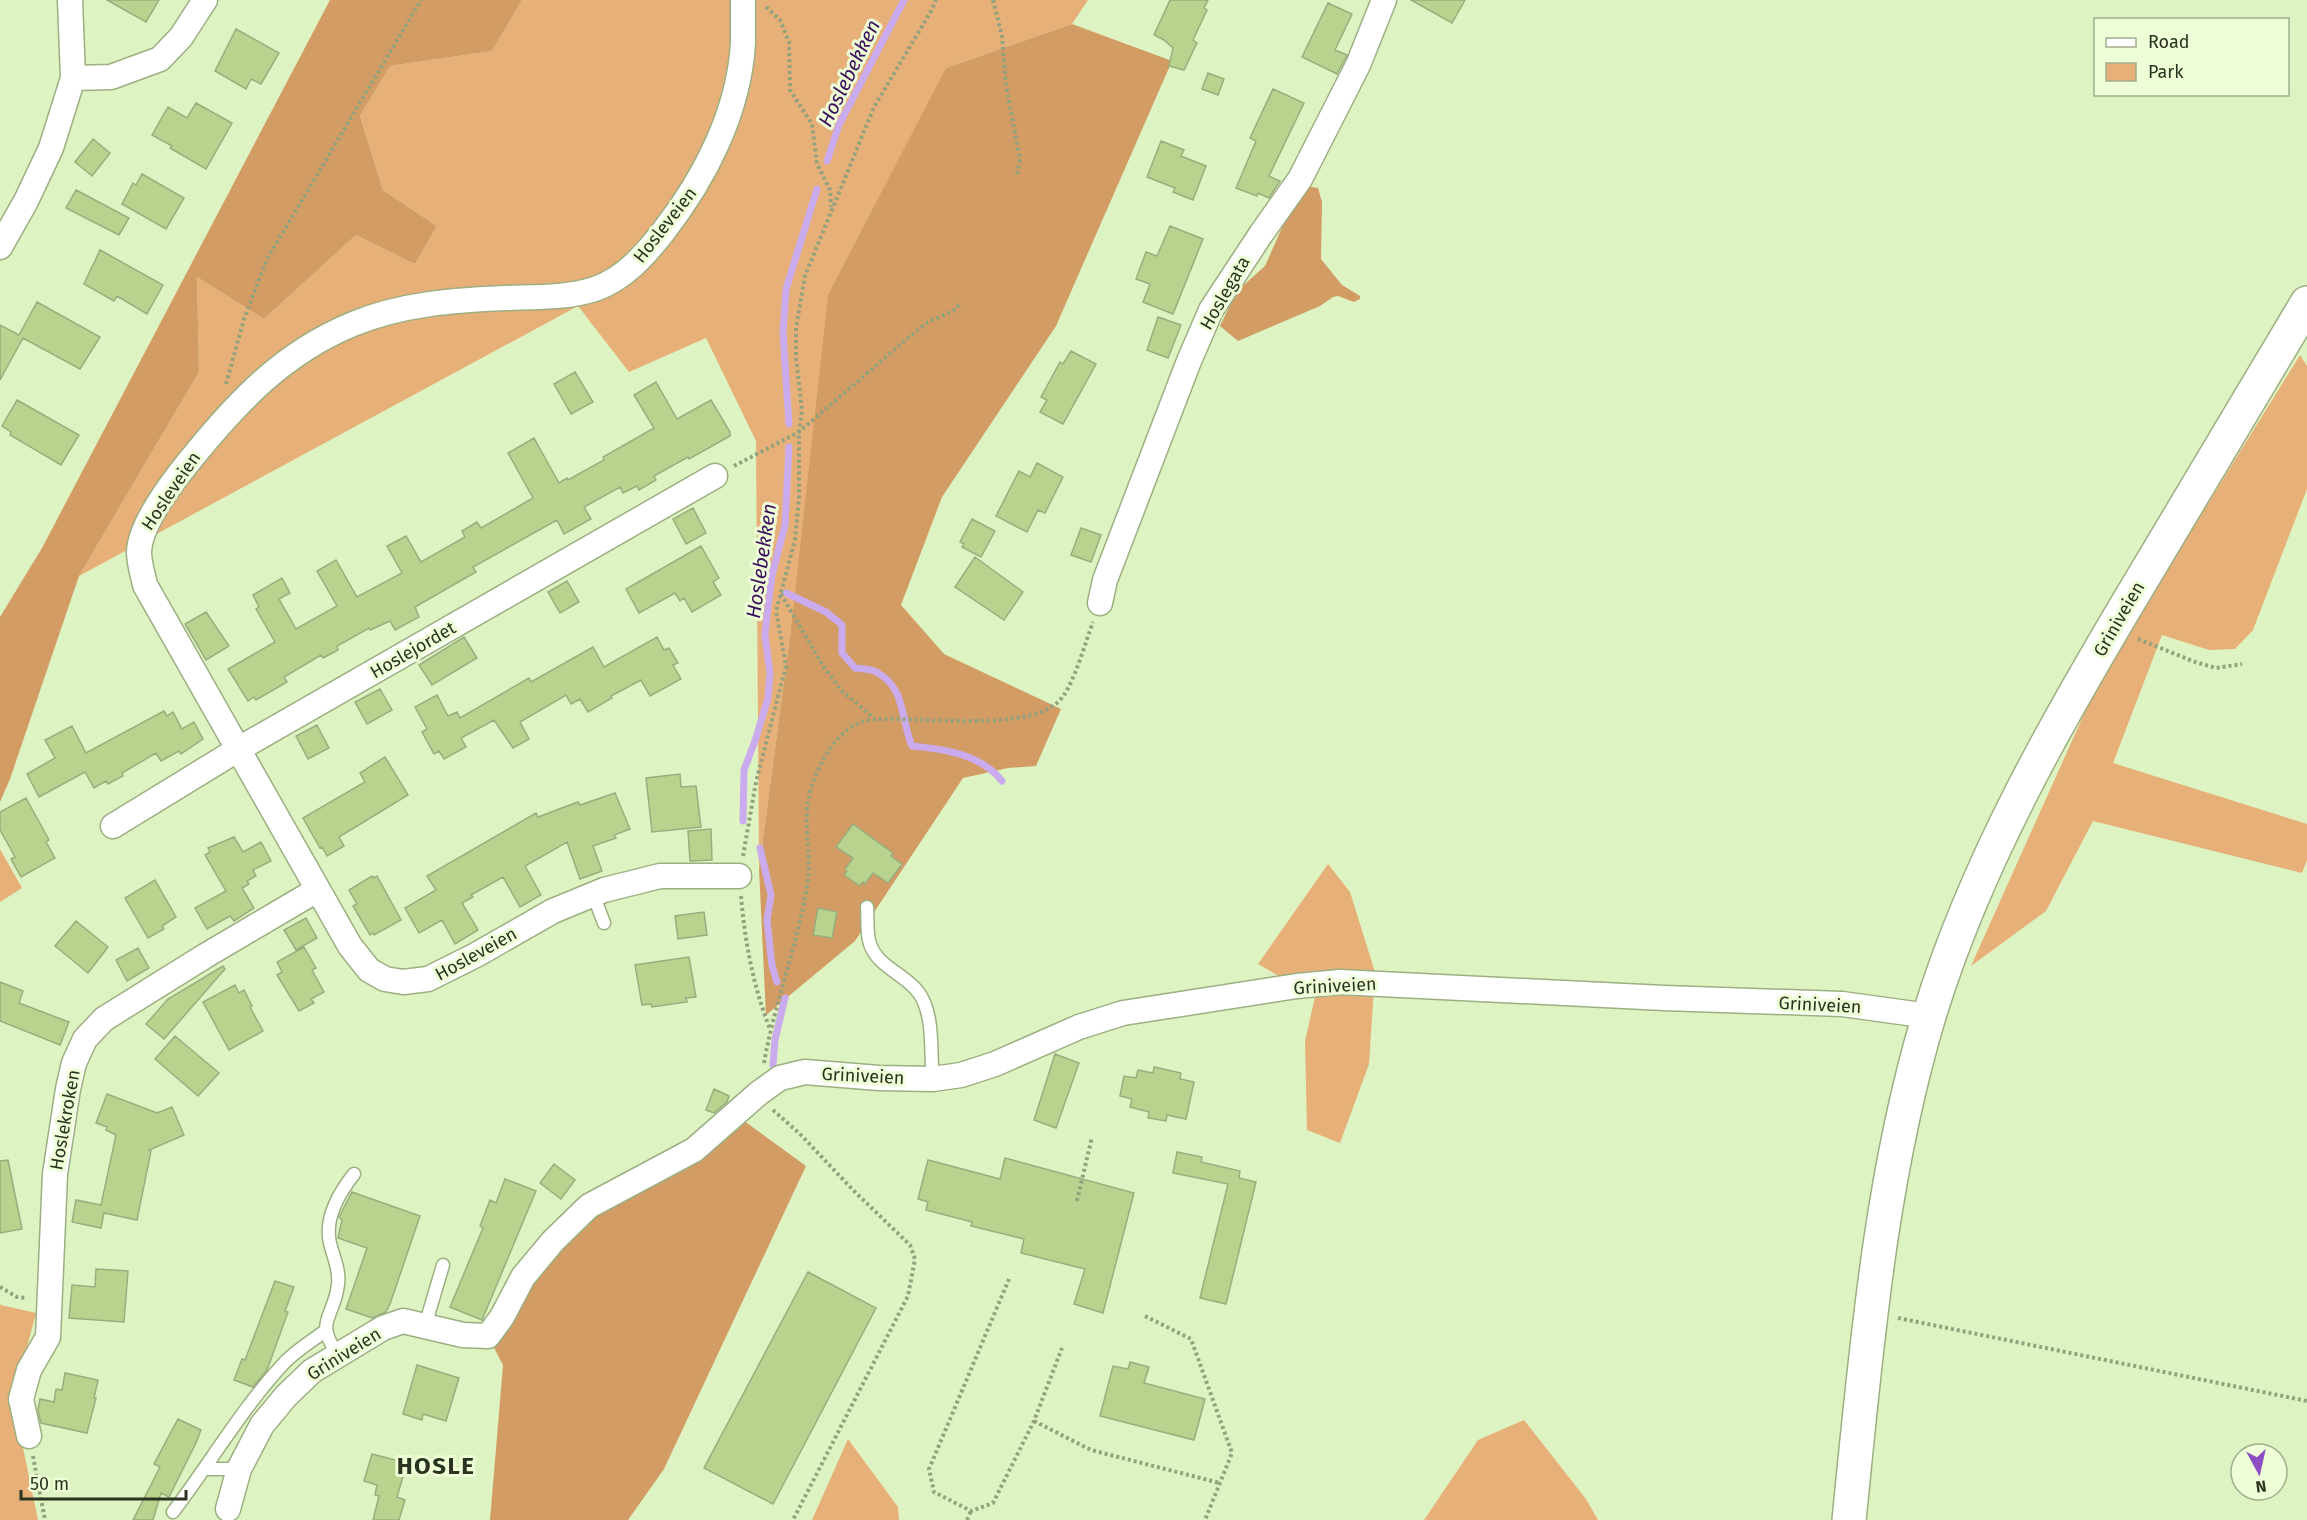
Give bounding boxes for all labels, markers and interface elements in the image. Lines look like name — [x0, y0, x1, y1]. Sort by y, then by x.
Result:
water label: Hoslebekken — [813, 16, 885, 130]
legend — [2094, 18, 2289, 96]
text: Road — [2148, 31, 2190, 53]
text: Park — [2148, 61, 2184, 83]
street label: Hosleveien — [629, 183, 701, 267]
street label: Hoslegata — [1195, 252, 1255, 334]
street label: Hosleveien — [137, 447, 205, 535]
water label: Hoslebekken — [741, 502, 781, 620]
street label: Griniveien — [2089, 578, 2149, 660]
street label: Hoslejordet — [366, 616, 460, 683]
street label: Hosleveien — [431, 923, 521, 985]
street label: Griniveien — [1293, 973, 1377, 999]
street label: Griniveien — [1778, 992, 1862, 1018]
street label: Griniveien — [821, 1063, 905, 1089]
street label: Hoslekroken — [45, 1068, 85, 1172]
street label: Griniveien — [303, 1323, 385, 1385]
north arrow — [2229, 1442, 2289, 1502]
district label: HOSLE — [397, 1452, 475, 1480]
scale bar — [21, 1463, 186, 1501]
text: 50 m — [30, 1473, 69, 1495]
text: N — [2254, 1476, 2268, 1497]

